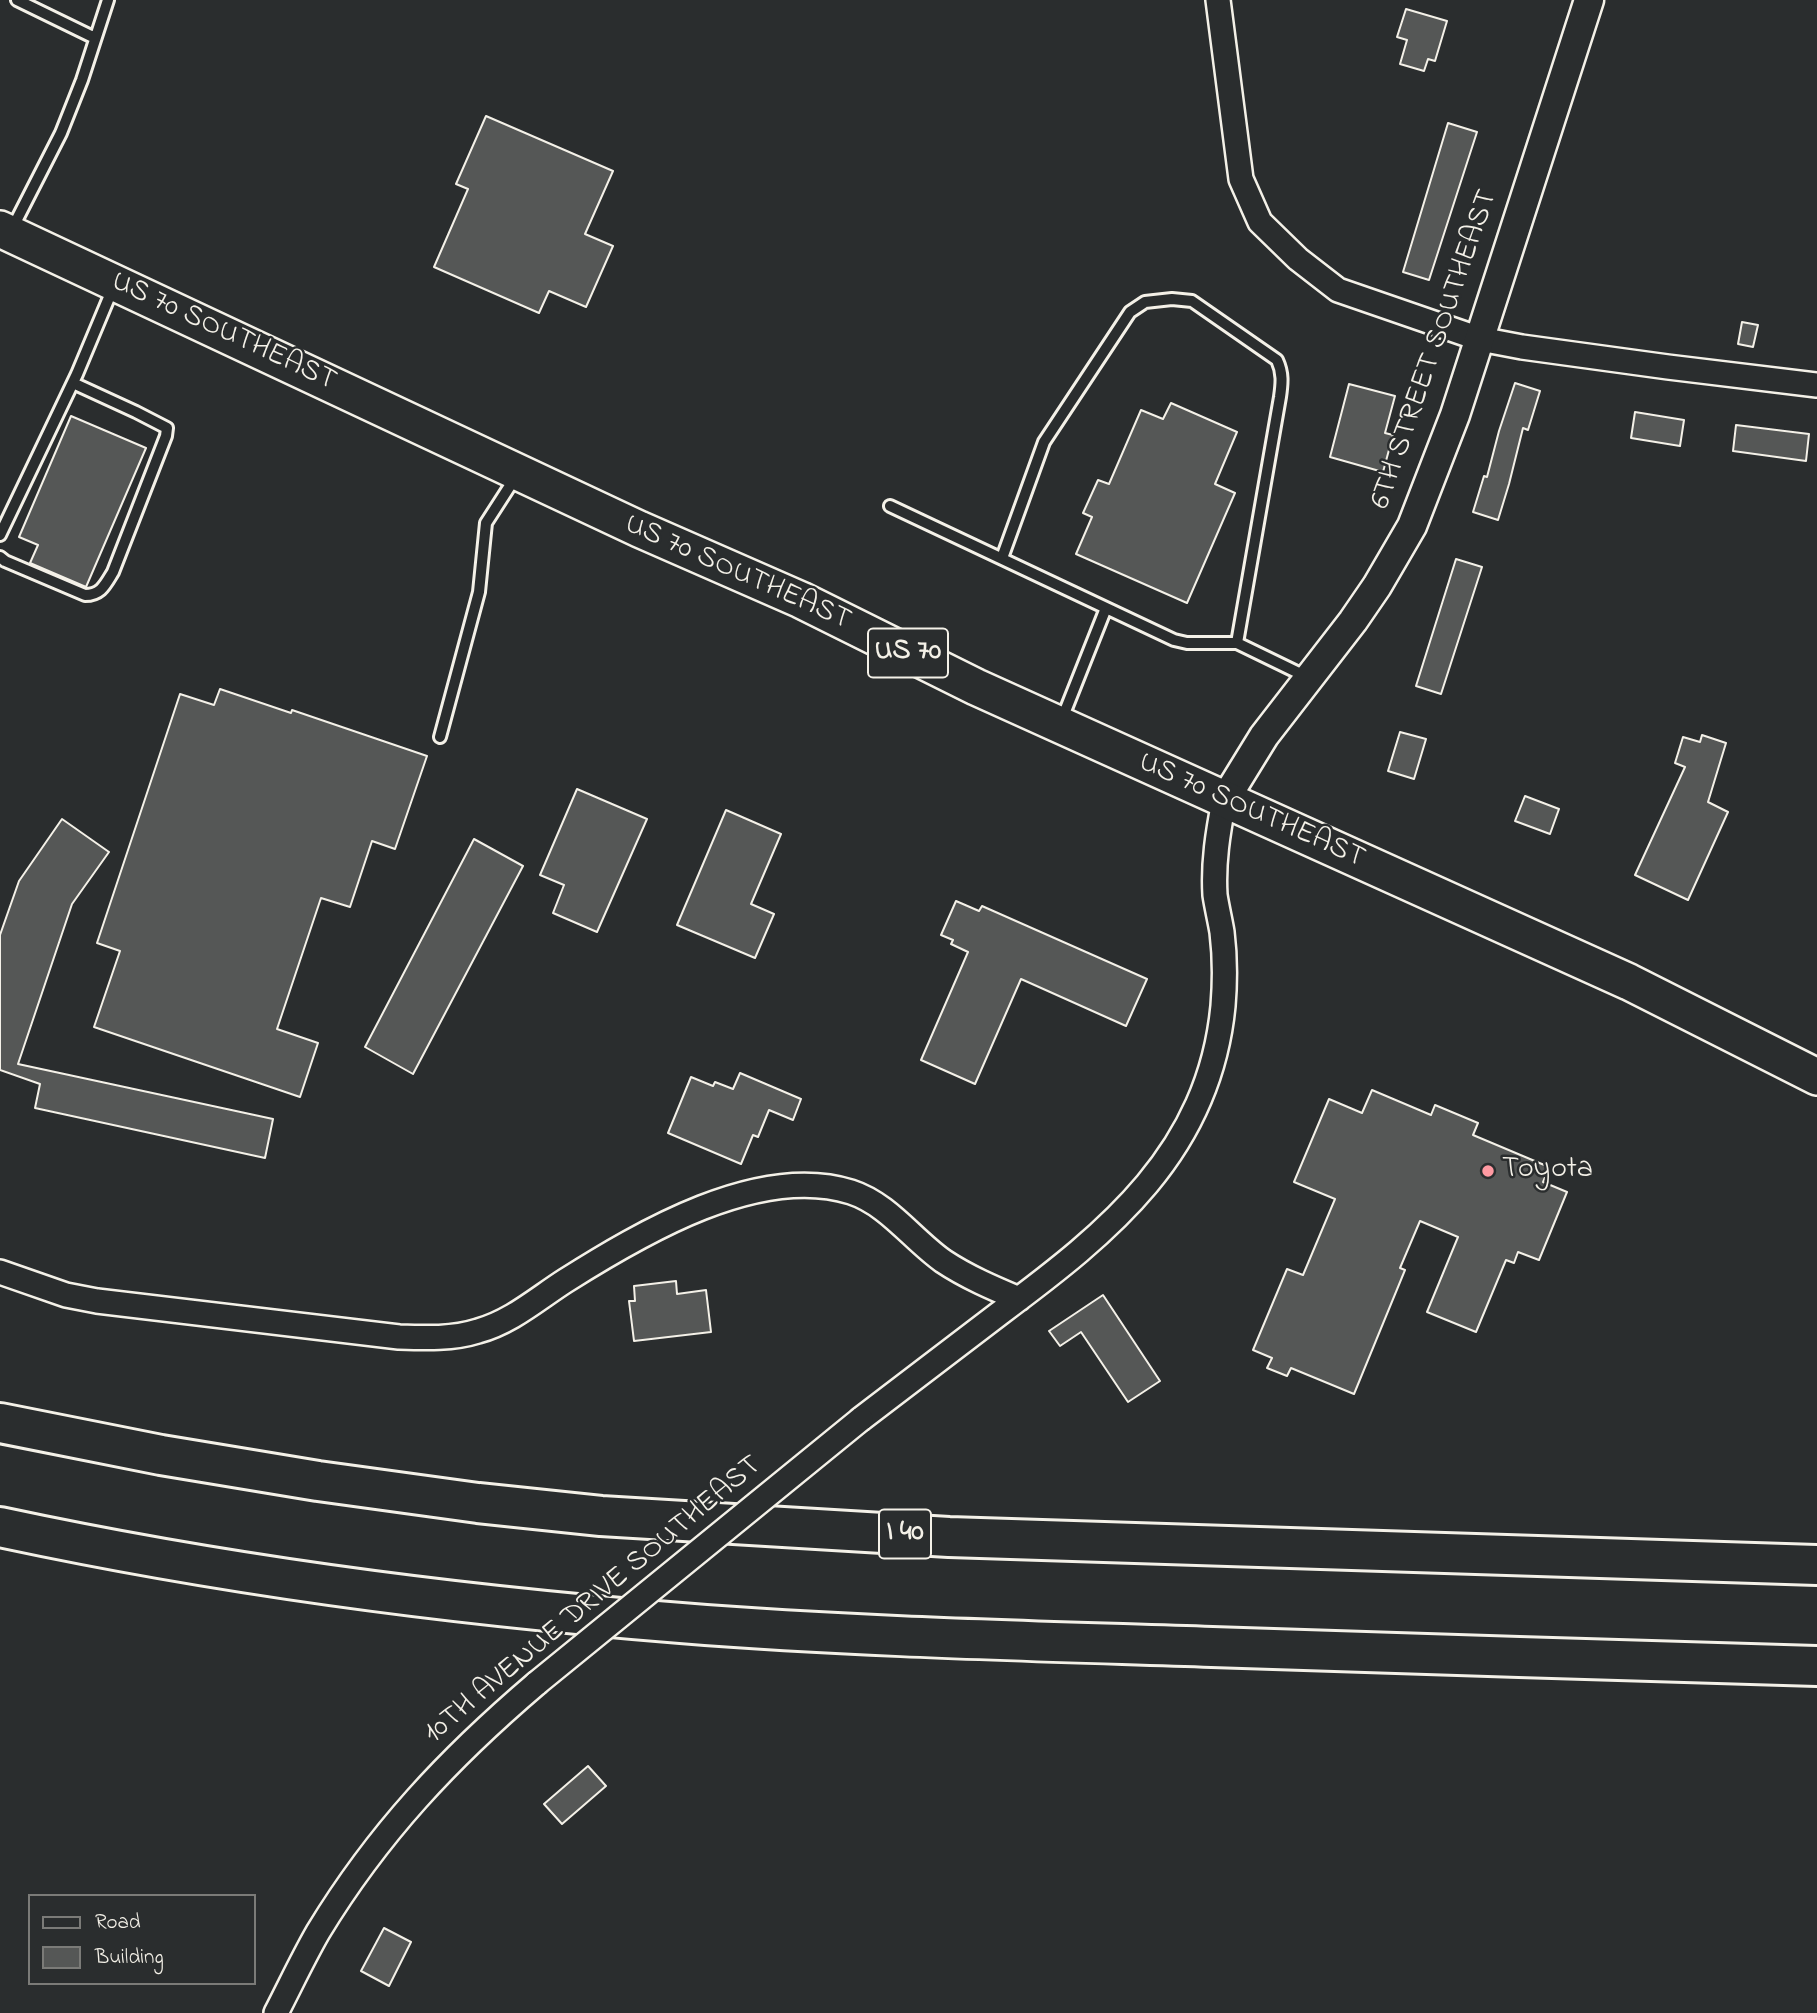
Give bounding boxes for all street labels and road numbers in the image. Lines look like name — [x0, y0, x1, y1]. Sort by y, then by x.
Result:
street label: 6TH STREET SOUTHEAST — [1364, 186, 1508, 514]
street label: US 70 SOUTHEAST — [105, 265, 341, 401]
street label: US 70 SOUTHEAST — [618, 508, 856, 640]
road number: US 70 — [868, 628, 948, 678]
street label: US 70 SOUTHEAST — [1132, 746, 1370, 878]
street label: 10TH AVENUE DRIVE SOUTHEAST — [418, 1449, 770, 1753]
road number: I 40 — [879, 1510, 931, 1558]

